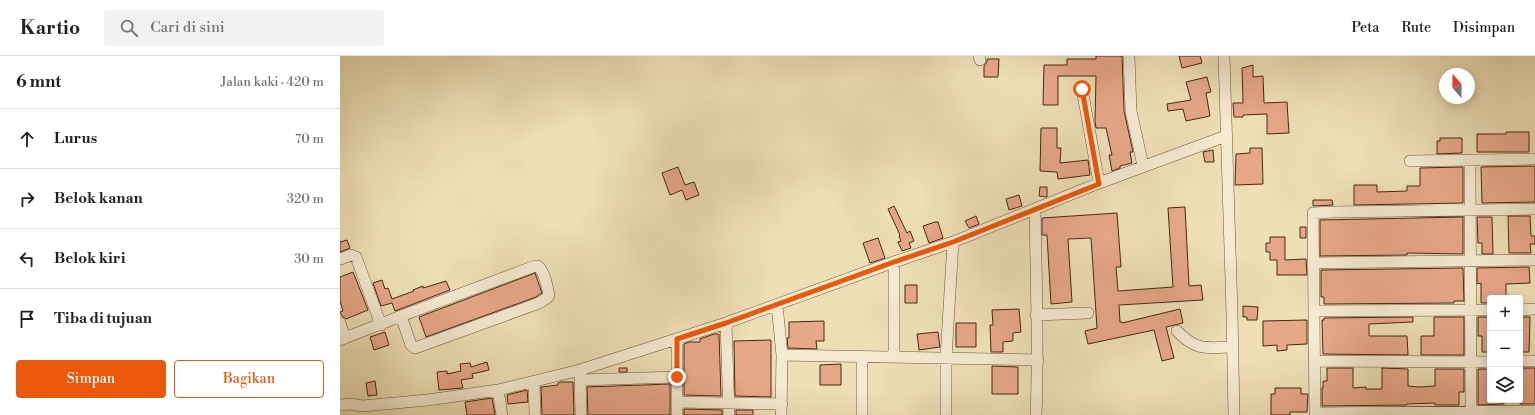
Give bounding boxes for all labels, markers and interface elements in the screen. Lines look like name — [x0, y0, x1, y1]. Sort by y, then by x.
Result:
search box — [104, 10, 384, 46]
text: Kartio — [20, 16, 80, 40]
icon: search — [118, 17, 140, 39]
text: Cari di sini — [150, 18, 225, 37]
text: Peta — [1351, 19, 1379, 37]
text: Rute — [1401, 19, 1431, 37]
text: Disimpan — [1453, 19, 1515, 37]
north arrow — [1439, 68, 1475, 104]
text: 6 mnt — [16, 71, 61, 93]
text: Jalan kaki · 420 m — [221, 74, 324, 90]
route start — [1073, 80, 1091, 98]
icon: ahead — [16, 128, 38, 150]
text: Lurus — [54, 129, 97, 148]
text: 70 m — [295, 131, 324, 147]
icon: right — [16, 188, 38, 210]
text: Belok kanan — [54, 189, 143, 208]
text: 320 m — [287, 191, 324, 207]
icon: left — [16, 248, 38, 270]
text: Belok kiri — [54, 249, 125, 268]
text: 30 m — [294, 251, 324, 267]
map controls — [1487, 295, 1523, 403]
button: + — [1487, 295, 1523, 331]
icon: arrive — [16, 308, 38, 330]
text: Tiba di tujuan — [54, 309, 152, 328]
button: − — [1487, 331, 1523, 367]
button: Simpan — [16, 360, 166, 398]
button: Bagikan — [174, 360, 324, 398]
button: layers — [1487, 367, 1523, 403]
route end — [668, 368, 686, 386]

